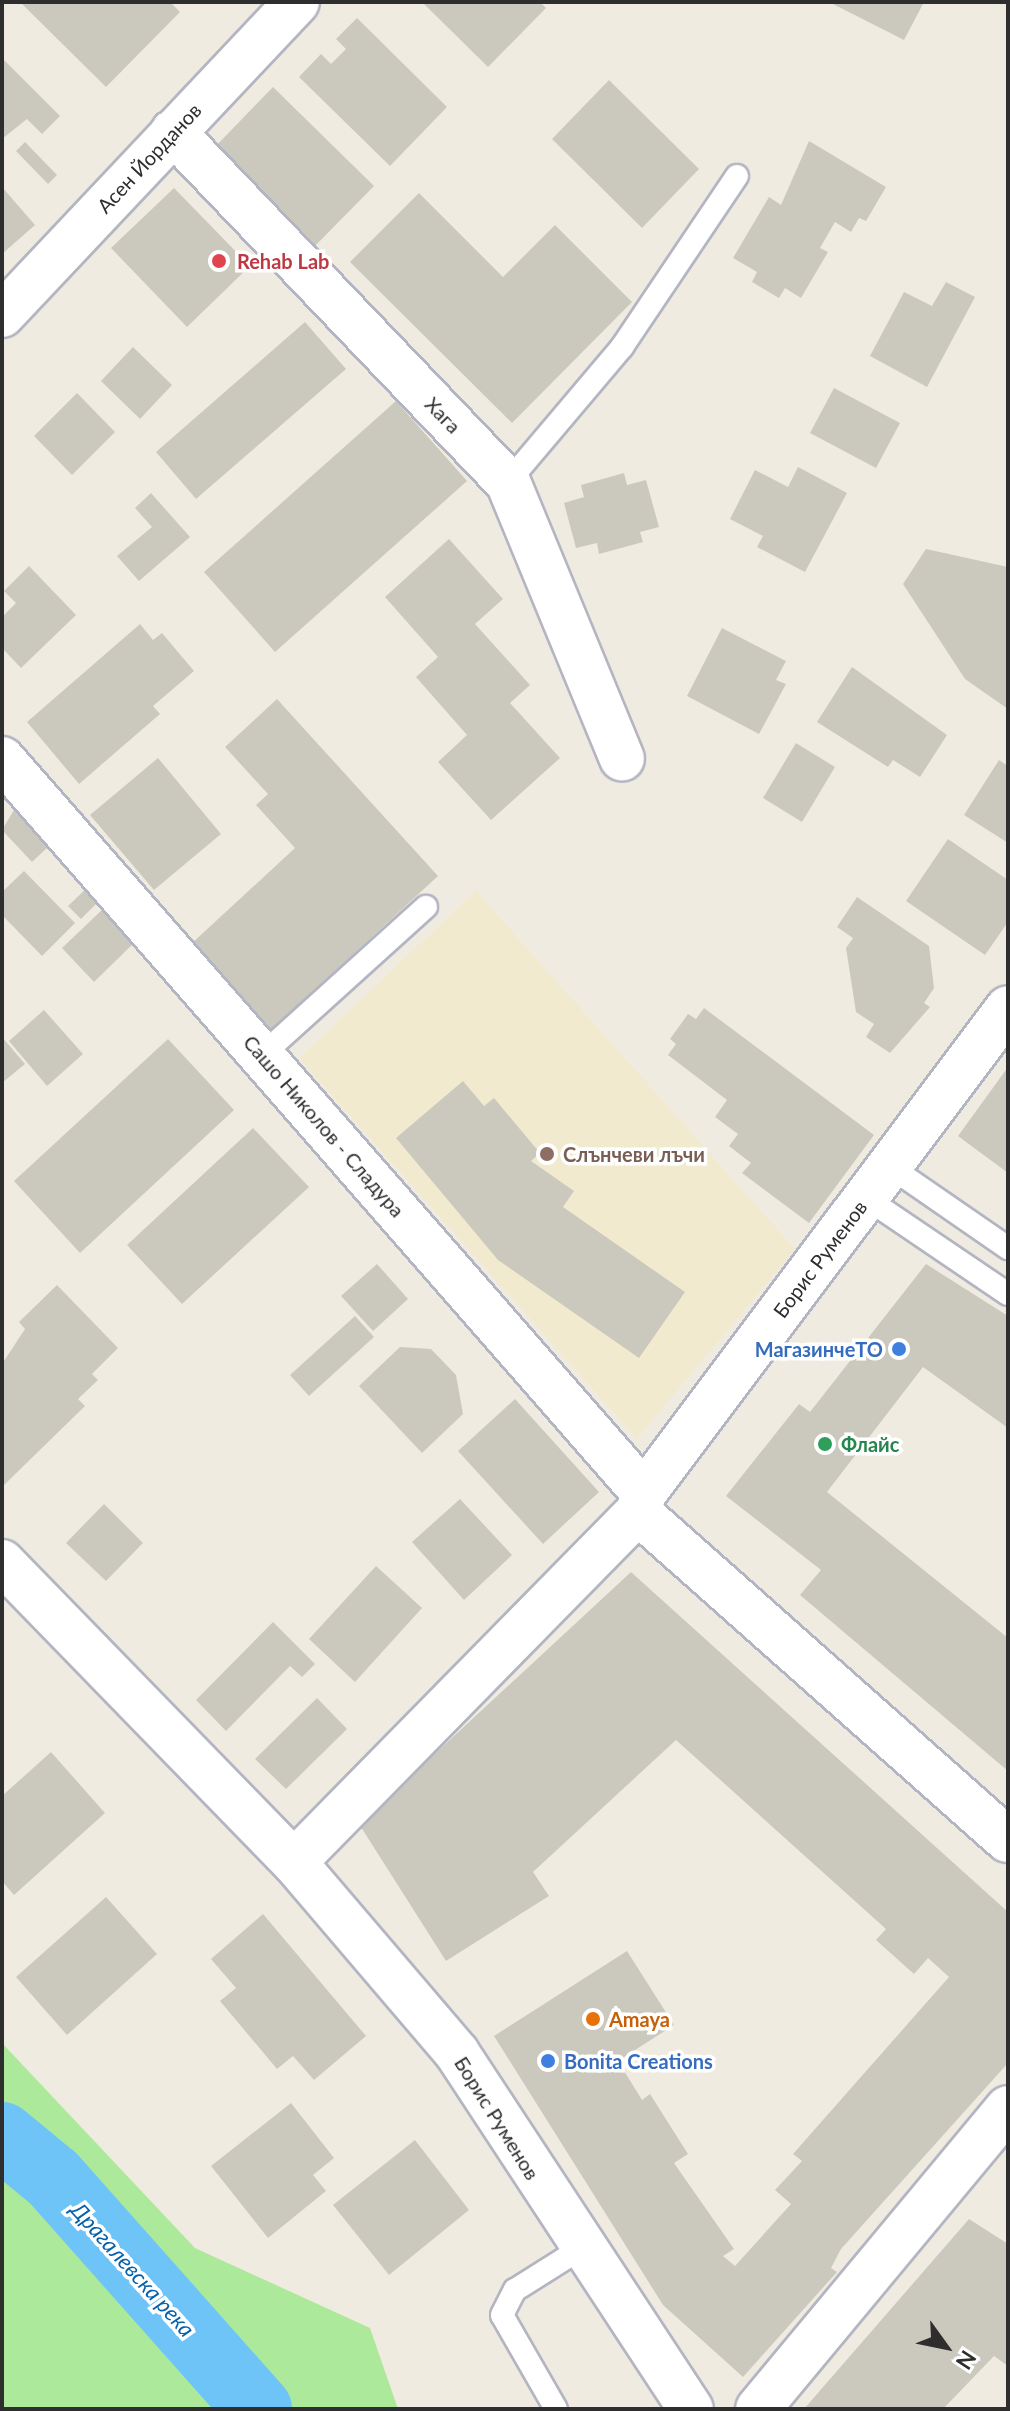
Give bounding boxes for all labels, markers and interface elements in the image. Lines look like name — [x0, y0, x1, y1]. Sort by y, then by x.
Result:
street label: Асен Йорданов — [92, 98, 206, 218]
place label: Rehab Lab — [237, 249, 329, 273]
marker: Rehab Lab — [208, 250, 230, 272]
street label: Хага — [420, 392, 466, 438]
street label: Сашо Николов - Сладура — [239, 1030, 409, 1222]
place label: Слънчеви лъчи — [563, 1142, 705, 1166]
marker: Слънчеви лъчи — [538, 1145, 556, 1163]
street label: Борис Руменов — [768, 1196, 872, 1322]
place label: МагазинчеТО — [755, 1337, 883, 1361]
marker: МагазинчеТО — [890, 1340, 908, 1358]
place label: Флайс — [841, 1432, 899, 1456]
marker: Флайс — [816, 1435, 834, 1453]
place label: Amaya — [609, 2007, 670, 2031]
marker: Amaya — [584, 2010, 602, 2028]
place label: Bonita Creations — [564, 2049, 713, 2073]
street label: Борис Руменов — [450, 2052, 544, 2184]
marker: Bonita Creations — [539, 2052, 557, 2070]
water label: Драгалевска река — [66, 2196, 200, 2342]
north arrow — [906, 2307, 986, 2387]
text: N — [951, 2346, 982, 2375]

